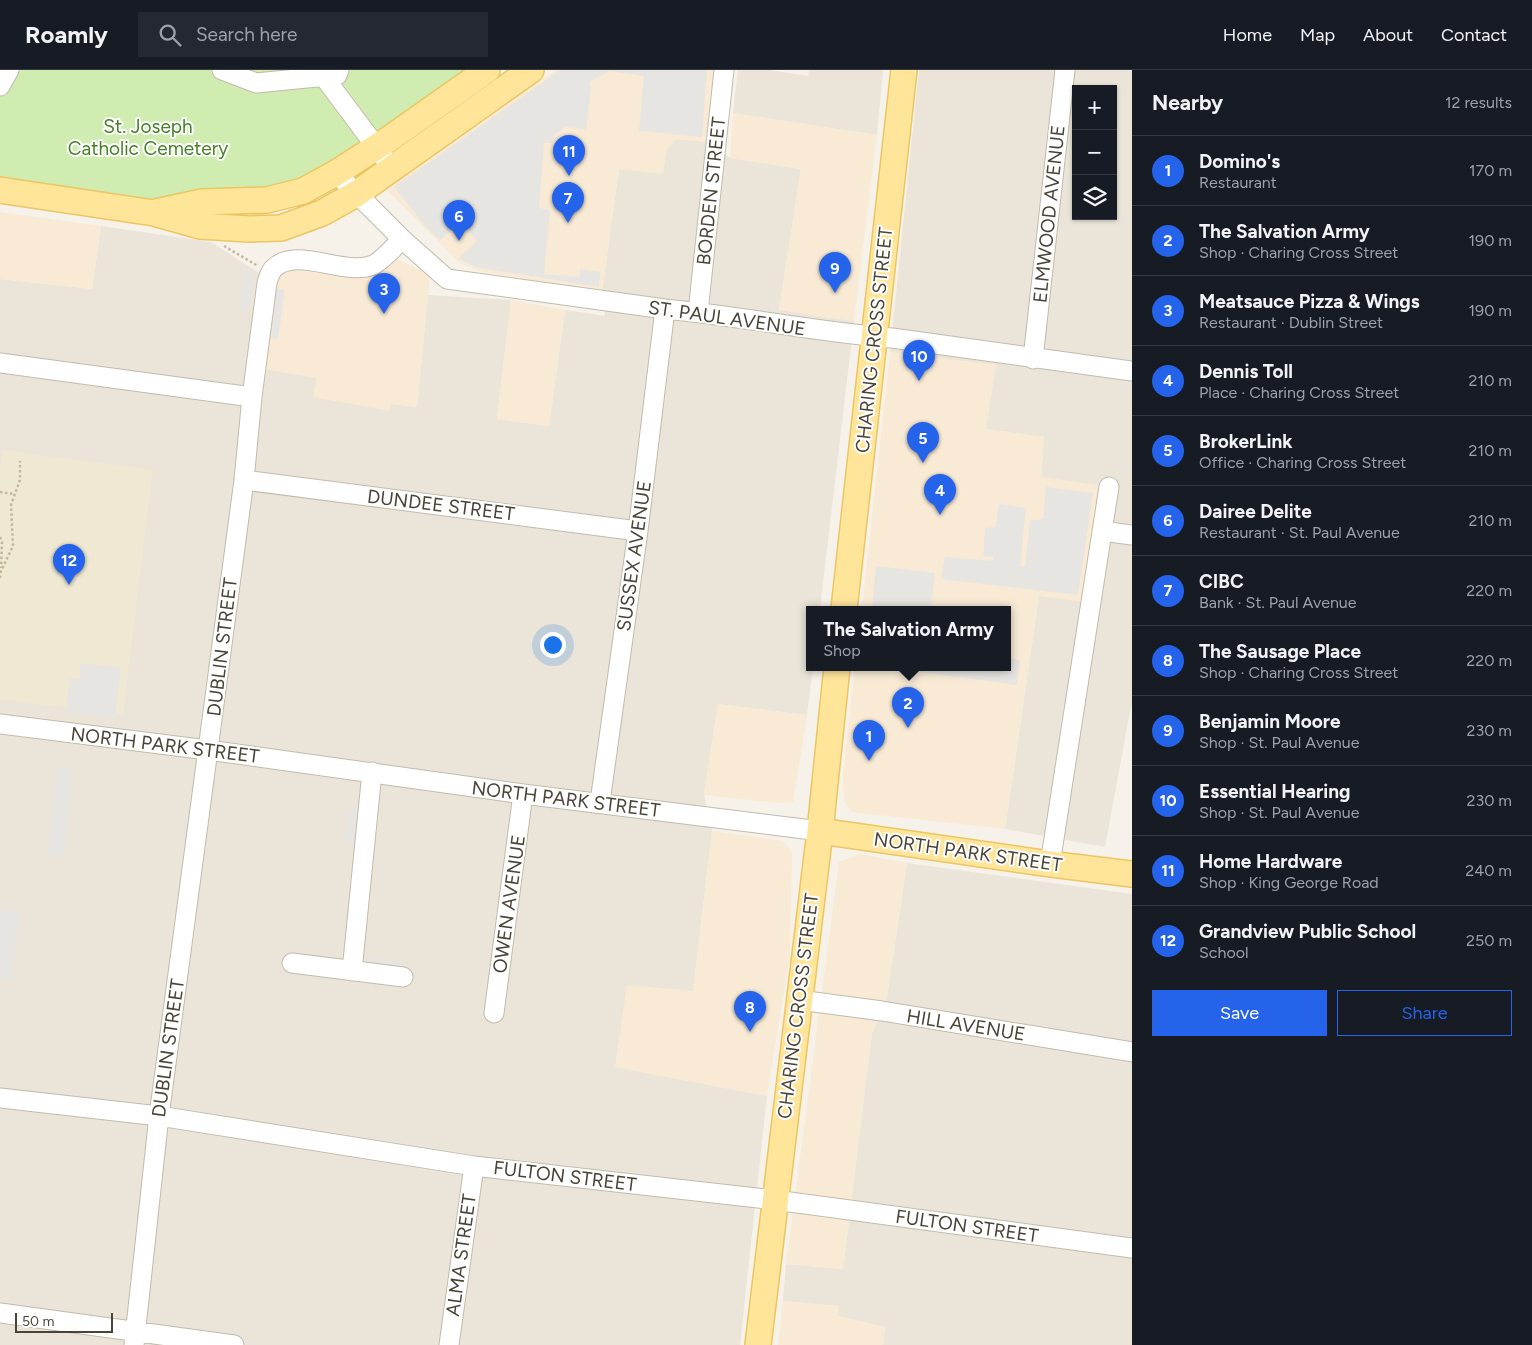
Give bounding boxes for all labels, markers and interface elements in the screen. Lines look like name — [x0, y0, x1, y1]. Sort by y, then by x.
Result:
search box — [138, 12, 488, 57]
text: Roamly — [25, 20, 108, 49]
icon: search — [156, 21, 184, 49]
text: Search here — [196, 23, 297, 46]
text: Home — [1223, 24, 1272, 46]
text: Map — [1300, 24, 1335, 46]
text: About — [1363, 24, 1413, 46]
text: Contact — [1441, 24, 1507, 46]
map controls — [1072, 85, 1117, 220]
button: + — [1072, 85, 1117, 130]
text: Nearby — [1152, 90, 1223, 115]
text: 12 results — [1445, 93, 1512, 112]
park label: St. Joseph Catholic Cemetery — [68, 115, 228, 160]
street label: BORDEN STREET — [692, 115, 730, 266]
street label: ELMWOOD AVENUE — [1028, 124, 1070, 304]
button: − — [1072, 130, 1117, 175]
pin: 11 — [553, 135, 585, 176]
text: Domino's — [1199, 150, 1280, 173]
text: 1 — [1165, 161, 1171, 180]
text: 170 m — [1469, 161, 1512, 180]
text: Restaurant — [1199, 173, 1277, 192]
button: layers — [1072, 175, 1117, 220]
pin: 7 — [552, 182, 584, 223]
pin: 6 — [443, 200, 475, 241]
text: The Salvation Army — [1199, 220, 1370, 243]
street label: CHARING CROSS STREET — [851, 225, 897, 454]
text: 2 — [1163, 231, 1173, 250]
text: 190 m — [1469, 231, 1512, 250]
text: Shop · Charing Cross Street — [1199, 243, 1398, 262]
pin: 9 — [819, 252, 851, 293]
pin: 3 — [368, 273, 400, 314]
text: Meatsauce Pizza & Wings — [1199, 290, 1420, 313]
street label: ST. PAUL AVENUE — [647, 296, 807, 340]
text: 3 — [1164, 301, 1172, 320]
text: 190 m — [1469, 301, 1512, 320]
text: Restaurant · Dublin Street — [1199, 313, 1383, 332]
pin: 10 — [903, 340, 935, 381]
text: Dennis Toll — [1199, 360, 1293, 383]
text: 4 — [1163, 371, 1173, 390]
text: 210 m — [1469, 371, 1512, 390]
text: Place · Charing Cross Street — [1199, 383, 1399, 402]
pin: 5 — [907, 422, 939, 463]
text: BrokerLink — [1199, 430, 1293, 453]
text: 5 — [1163, 441, 1173, 460]
text: 210 m — [1469, 441, 1512, 460]
text: Office · Charing Cross Street — [1199, 453, 1406, 472]
pin: 4 — [924, 474, 956, 515]
street label: SUSSEX AVENUE — [612, 479, 656, 633]
street label: DUNDEE STREET — [366, 485, 517, 526]
text: Dairee Delite — [1199, 500, 1312, 523]
text: 6 — [1163, 511, 1173, 530]
text: 210 m — [1469, 511, 1512, 530]
text: Restaurant · St. Paul Avenue — [1199, 523, 1400, 542]
pin: 12 — [53, 544, 85, 585]
text: CIBC — [1199, 570, 1244, 593]
street label: DUBLIN STREET — [202, 576, 242, 718]
text: 7 — [1164, 581, 1172, 600]
text: 220 m — [1466, 581, 1512, 600]
text: Bank · St. Paul Avenue — [1199, 593, 1357, 612]
popup — [806, 606, 1011, 671]
text: The Salvation Army — [823, 618, 994, 641]
your location — [540, 632, 566, 658]
text: The Sausage Place — [1199, 640, 1361, 663]
text: Shop — [823, 641, 861, 660]
text: 8 — [1163, 651, 1173, 670]
text: 220 m — [1466, 651, 1512, 670]
text: Shop · Charing Cross Street — [1199, 663, 1398, 682]
pin: 2 — [892, 687, 924, 728]
text: Benjamin Moore — [1199, 710, 1341, 733]
pin: 1 — [853, 720, 885, 761]
text: 9 — [1163, 721, 1173, 740]
text: 230 m — [1467, 721, 1512, 740]
street label: NORTH PARK STREET — [69, 722, 261, 768]
text: Shop · St. Paul Avenue — [1199, 733, 1359, 752]
street label: NORTH PARK STREET — [470, 776, 662, 822]
text: Essential Hearing — [1199, 780, 1350, 803]
text: 10 — [1159, 791, 1177, 810]
text: 230 m — [1467, 791, 1512, 810]
text: Shop · St. Paul Avenue — [1199, 803, 1359, 822]
street label: NORTH PARK STREET — [872, 827, 1064, 877]
street label: OWEN AVENUE — [488, 833, 530, 975]
text: Home Hardware — [1199, 850, 1342, 873]
text: 11 — [1161, 861, 1175, 880]
text: 240 m — [1465, 861, 1512, 880]
text: Shop · King George Road — [1199, 873, 1379, 892]
street label: CHARING CROSS STREET — [773, 891, 823, 1120]
text: Grandview Public School — [1199, 920, 1416, 943]
text: 12 — [1160, 931, 1176, 950]
text: 250 m — [1466, 931, 1512, 950]
text: School — [1199, 943, 1249, 962]
street label: DUBLIN STREET — [147, 977, 189, 1119]
button: Save — [1152, 990, 1327, 1036]
button: Share — [1337, 990, 1512, 1036]
pin: 8 — [734, 991, 766, 1032]
street label: HILL AVENUE — [905, 1004, 1027, 1046]
street label: FULTON STREET — [492, 1156, 638, 1196]
street label: ALMA STREET — [441, 1192, 481, 1318]
street label: FULTON STREET — [894, 1205, 1040, 1247]
scale bar — [15, 1310, 112, 1333]
text: 50 m — [22, 1313, 54, 1330]

